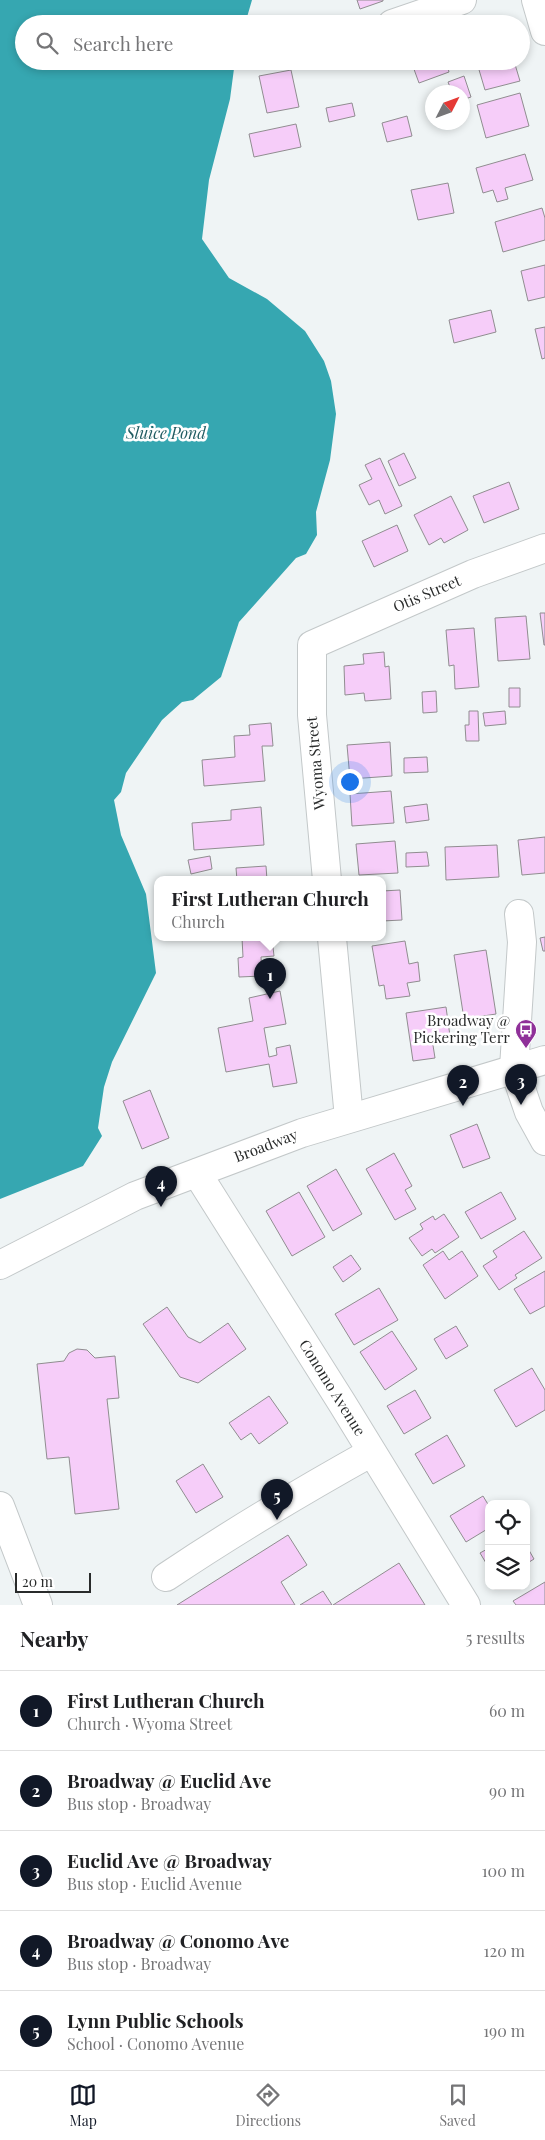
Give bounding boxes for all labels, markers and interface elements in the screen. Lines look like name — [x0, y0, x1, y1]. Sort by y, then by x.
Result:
search box — [15, 15, 530, 70]
icon: search — [33, 29, 61, 57]
text: Search here — [73, 30, 173, 56]
north arrow — [425, 85, 470, 130]
water label: Sluice Pond — [125, 422, 207, 443]
street label: Otis Street — [390, 570, 464, 616]
street label: Wyoma Street — [301, 715, 329, 812]
your location — [337, 769, 363, 795]
popup — [154, 876, 386, 941]
text: First Lutheran Church — [171, 885, 369, 911]
text: Church — [171, 911, 225, 932]
pin: 1 — [254, 958, 286, 999]
place label: Broadway @ Pickering Terr — [413, 1010, 510, 1047]
bus stop icon: Broadway @ Pickering Terr — [514, 1018, 538, 1049]
pin: 3 — [505, 1064, 537, 1105]
pin: 2 — [447, 1065, 479, 1106]
street label: Broadway — [231, 1124, 301, 1166]
pin: 4 — [145, 1166, 177, 1207]
street label: Conomo Avenue — [295, 1336, 370, 1439]
pin: 5 — [261, 1479, 293, 1520]
map controls — [485, 1500, 530, 1590]
button: locate — [485, 1500, 530, 1545]
button: layers — [485, 1545, 530, 1590]
scale bar — [15, 1570, 91, 1593]
text: 20 m — [22, 1572, 53, 1591]
text: Nearby — [20, 1624, 89, 1652]
text: 5 results — [466, 1627, 525, 1648]
text: First Lutheran Church — [67, 1687, 265, 1713]
text: 1 — [33, 1700, 39, 1721]
text: 60 m — [489, 1700, 525, 1721]
text: Church · Wyoma Street — [67, 1713, 232, 1734]
text: Broadway @ Euclid Ave — [67, 1767, 271, 1793]
text: 2 — [32, 1780, 40, 1801]
text: 90 m — [489, 1780, 525, 1801]
text: Bus stop · Broadway — [67, 1793, 211, 1814]
text: Euclid Ave @ Broadway — [67, 1847, 272, 1873]
text: 3 — [32, 1860, 40, 1881]
text: 100 m — [482, 1860, 525, 1881]
text: Bus stop · Euclid Avenue — [67, 1873, 242, 1894]
text: Broadway @ Conomo Ave — [67, 1927, 289, 1953]
text: 4 — [32, 1940, 40, 1961]
text: 120 m — [484, 1940, 525, 1961]
text: Bus stop · Broadway — [67, 1953, 211, 1974]
text: Lynn Public Schools — [67, 2007, 244, 2033]
text: 5 — [32, 2020, 40, 2041]
text: 190 m — [483, 2020, 525, 2041]
text: School · Conomo Avenue — [67, 2033, 244, 2054]
tab: Map — [69, 2081, 97, 2130]
tab: Directions — [236, 2081, 301, 2130]
tab: Saved — [439, 2081, 476, 2130]

